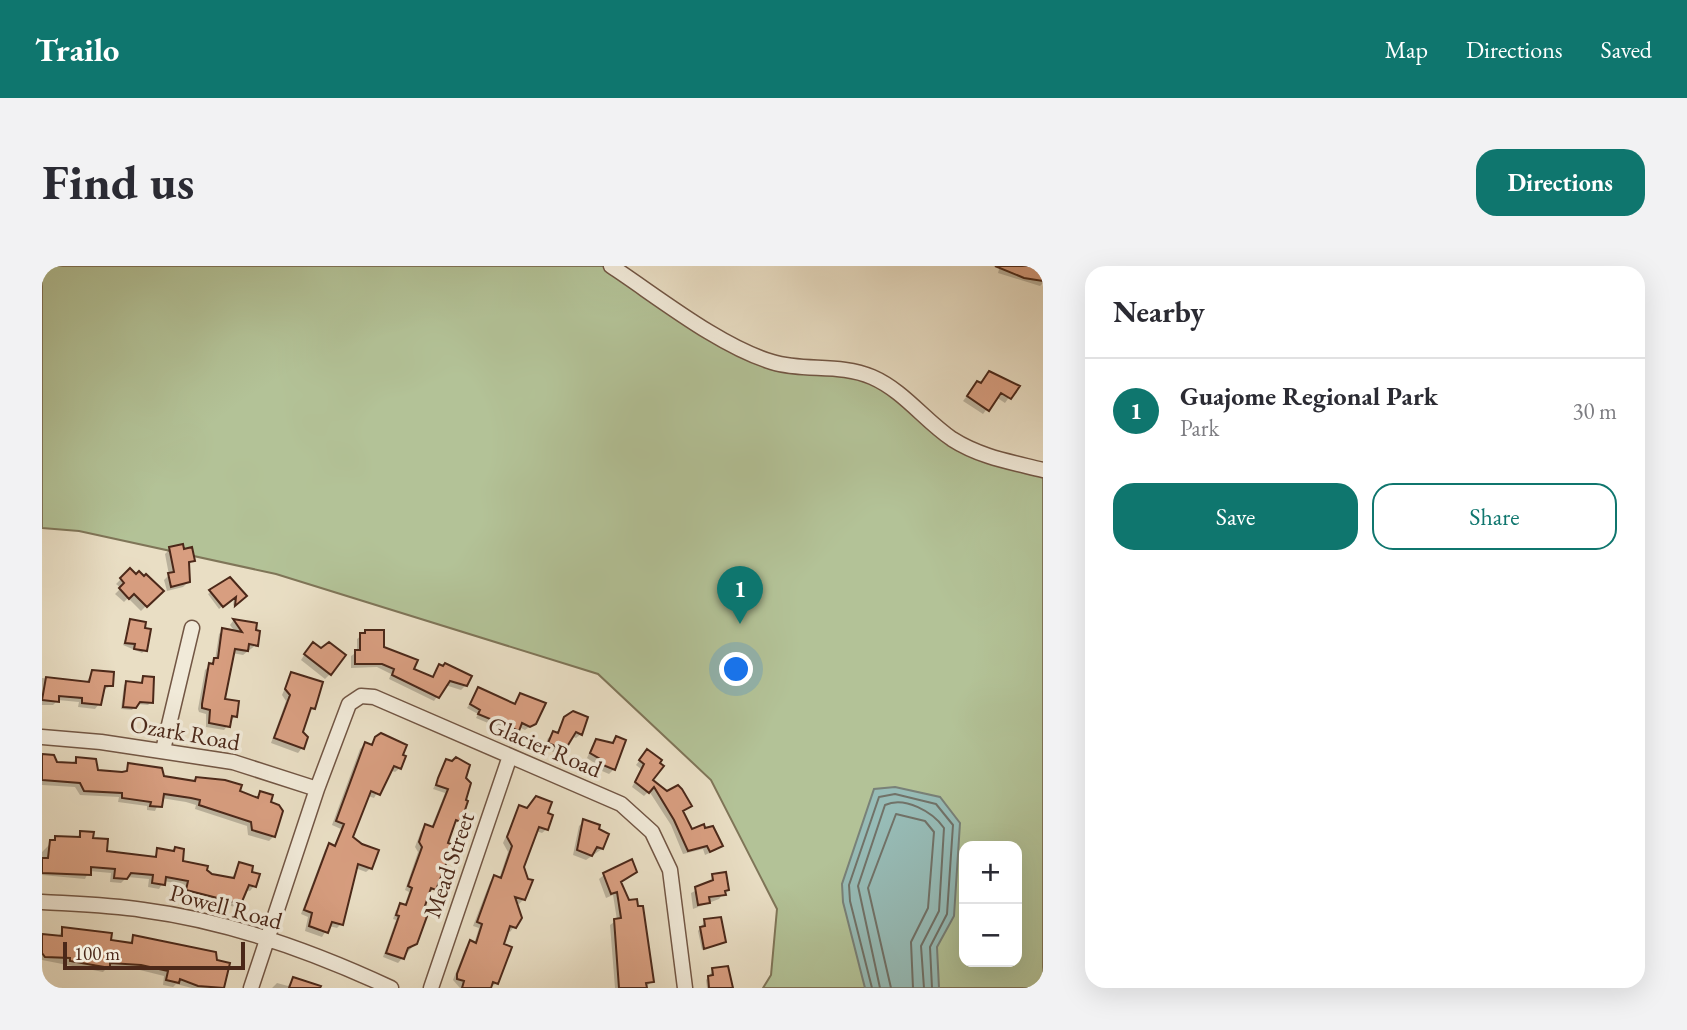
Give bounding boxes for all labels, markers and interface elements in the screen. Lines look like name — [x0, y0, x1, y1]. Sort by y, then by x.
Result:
text: Trailo — [35, 28, 119, 71]
text: Map — [1385, 34, 1428, 65]
text: Directions — [1466, 34, 1563, 65]
text: Saved — [1601, 34, 1652, 65]
button: Directions — [1476, 149, 1645, 216]
text: Find us — [42, 150, 194, 214]
text: Nearby — [1113, 292, 1205, 331]
text: Guajome Regional Park — [1180, 379, 1438, 413]
text: 1 — [1130, 396, 1142, 426]
text: 30 m — [1572, 396, 1617, 426]
text: Park — [1180, 413, 1219, 443]
button: Save — [1113, 483, 1358, 550]
button: Share — [1372, 483, 1617, 550]
pin: 1 — [717, 566, 763, 624]
your location — [719, 652, 753, 686]
street label: Ozark Road — [128, 708, 243, 758]
street label: Glacier Road — [483, 709, 608, 785]
street label: Mead Street — [416, 807, 481, 922]
map controls — [959, 841, 1022, 967]
button: + — [959, 841, 1022, 904]
street label: Powell Road — [166, 877, 287, 937]
button: − — [959, 904, 1022, 967]
scale bar — [63, 939, 245, 971]
text: 100 m — [74, 941, 120, 966]

